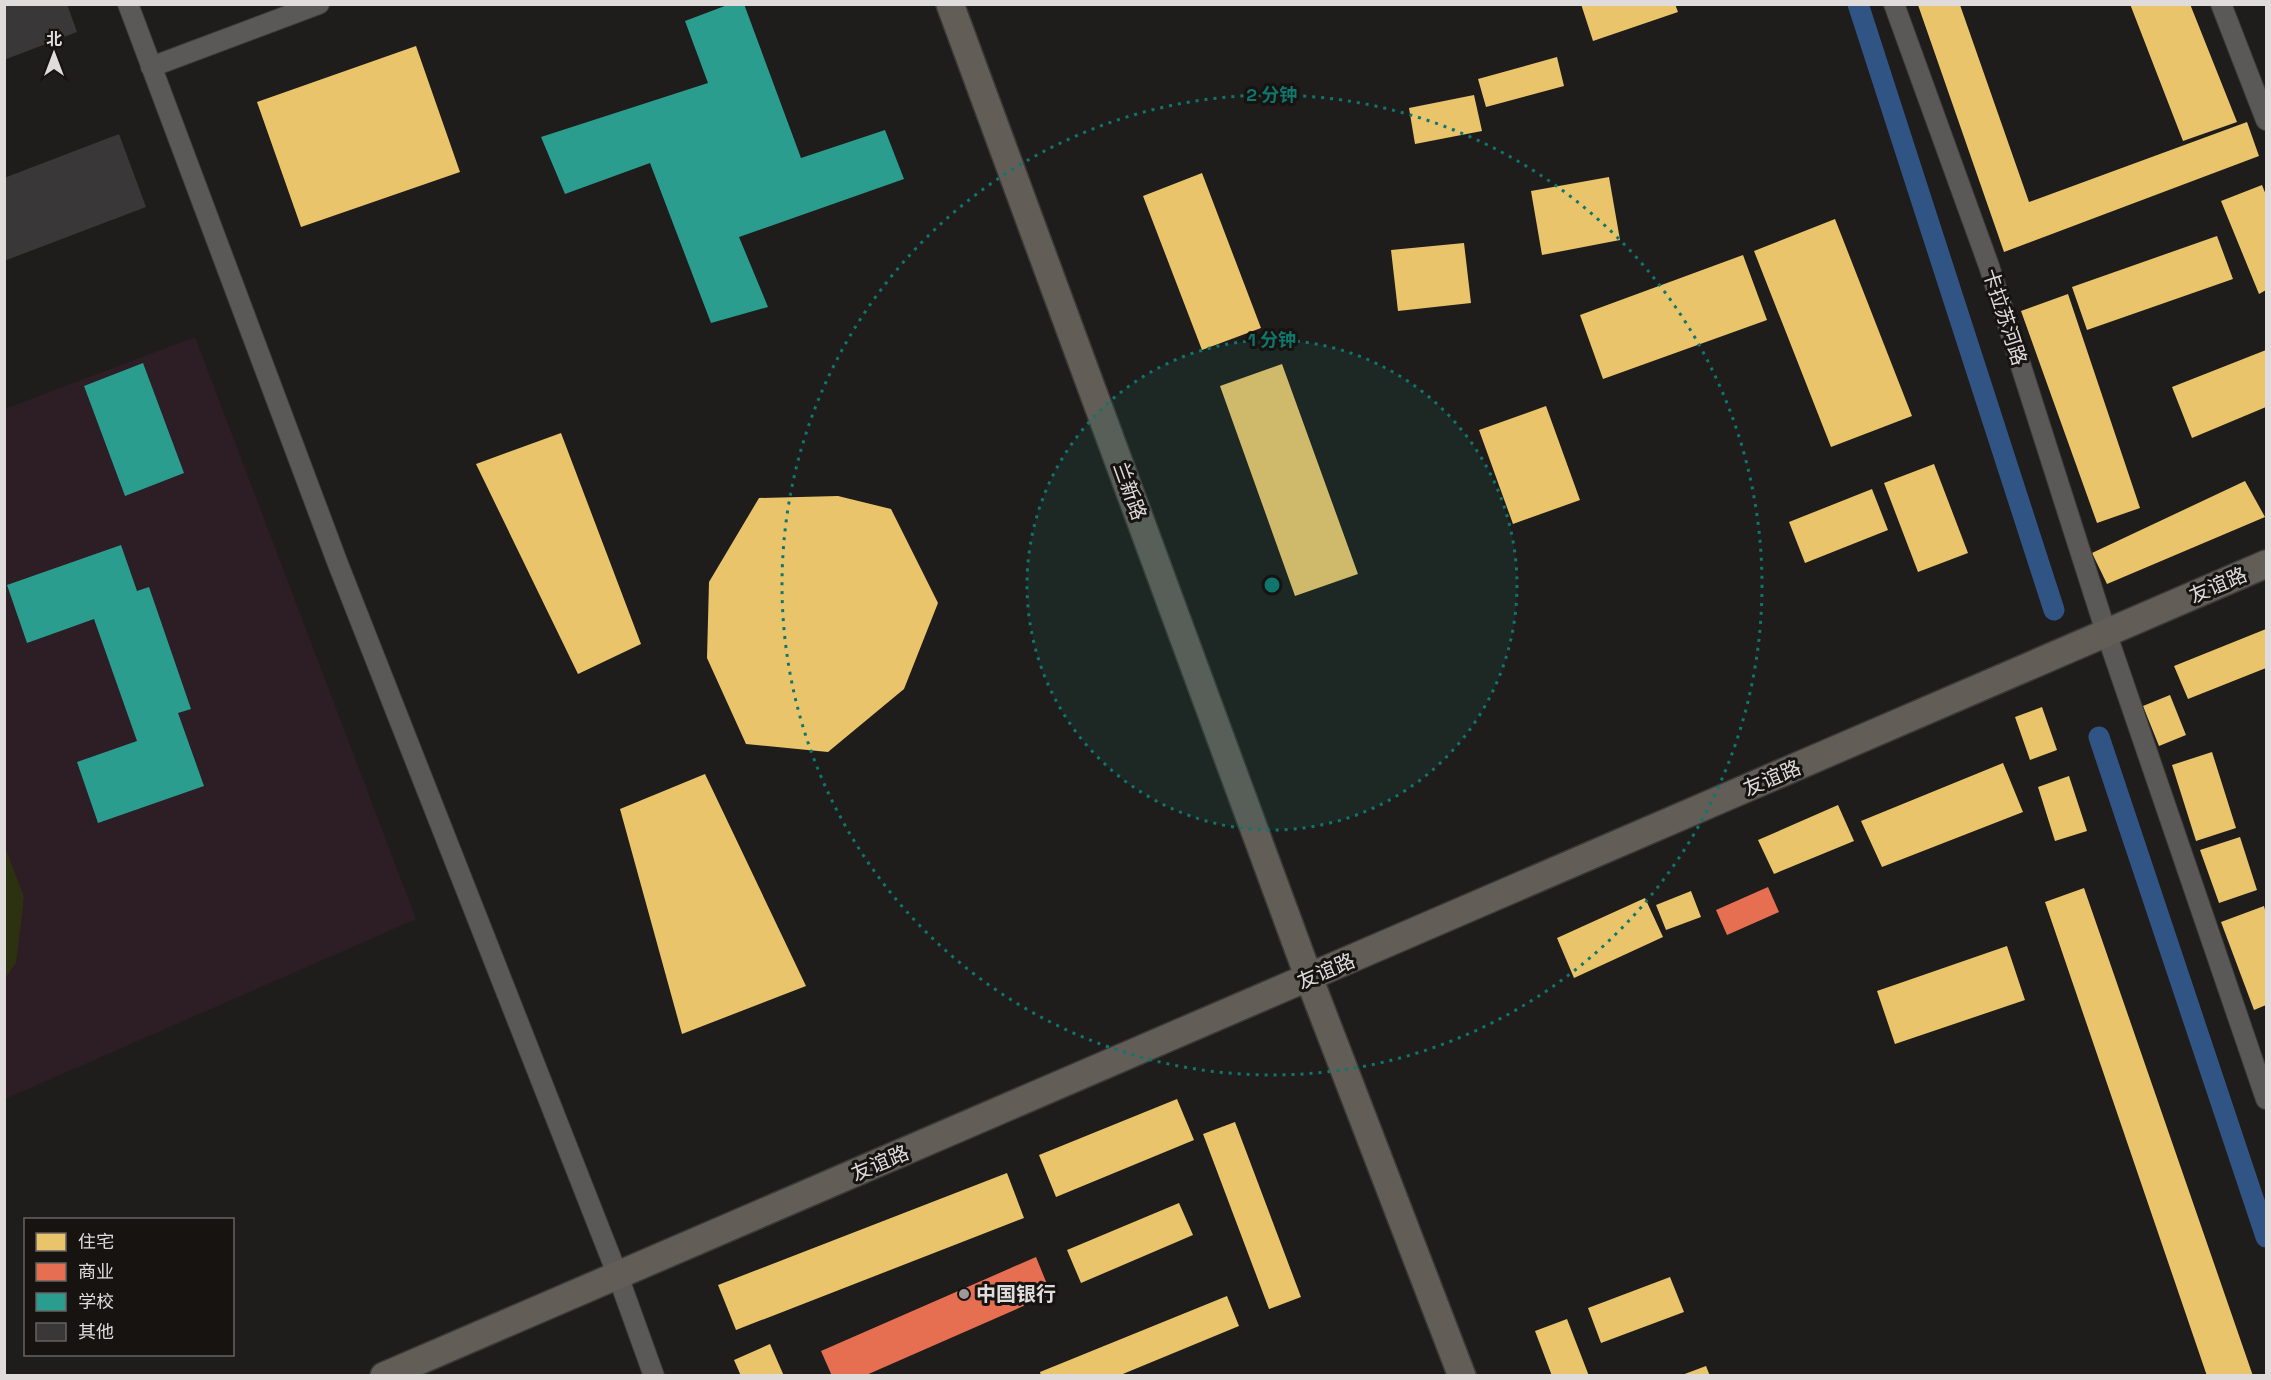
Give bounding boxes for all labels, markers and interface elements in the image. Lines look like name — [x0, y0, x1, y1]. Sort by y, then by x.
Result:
north arrow — [24, 24, 84, 84]
text: 北 — [46, 29, 62, 50]
text: 2 分钟 — [1246, 83, 1298, 106]
street label: 卡拉苏河路 — [1977, 265, 2033, 369]
text: 1 分钟 — [1248, 328, 1296, 351]
street label: 兰新路 — [1108, 458, 1152, 524]
street label: 友谊路 — [2185, 561, 2251, 609]
centre of rings — [1262, 575, 1282, 595]
street label: 友谊路 — [1739, 754, 1805, 802]
street label: 友谊路 — [1293, 947, 1359, 995]
street label: 友谊路 — [847, 1139, 913, 1187]
legend — [24, 1218, 234, 1356]
text: 住宅 — [78, 1230, 114, 1253]
text: 商业 — [78, 1260, 114, 1283]
place label: 中国银行 — [976, 1281, 1056, 1307]
marker: 中国银行 — [957, 1287, 971, 1301]
text: 学校 — [78, 1290, 114, 1313]
text: 其他 — [78, 1320, 114, 1343]

